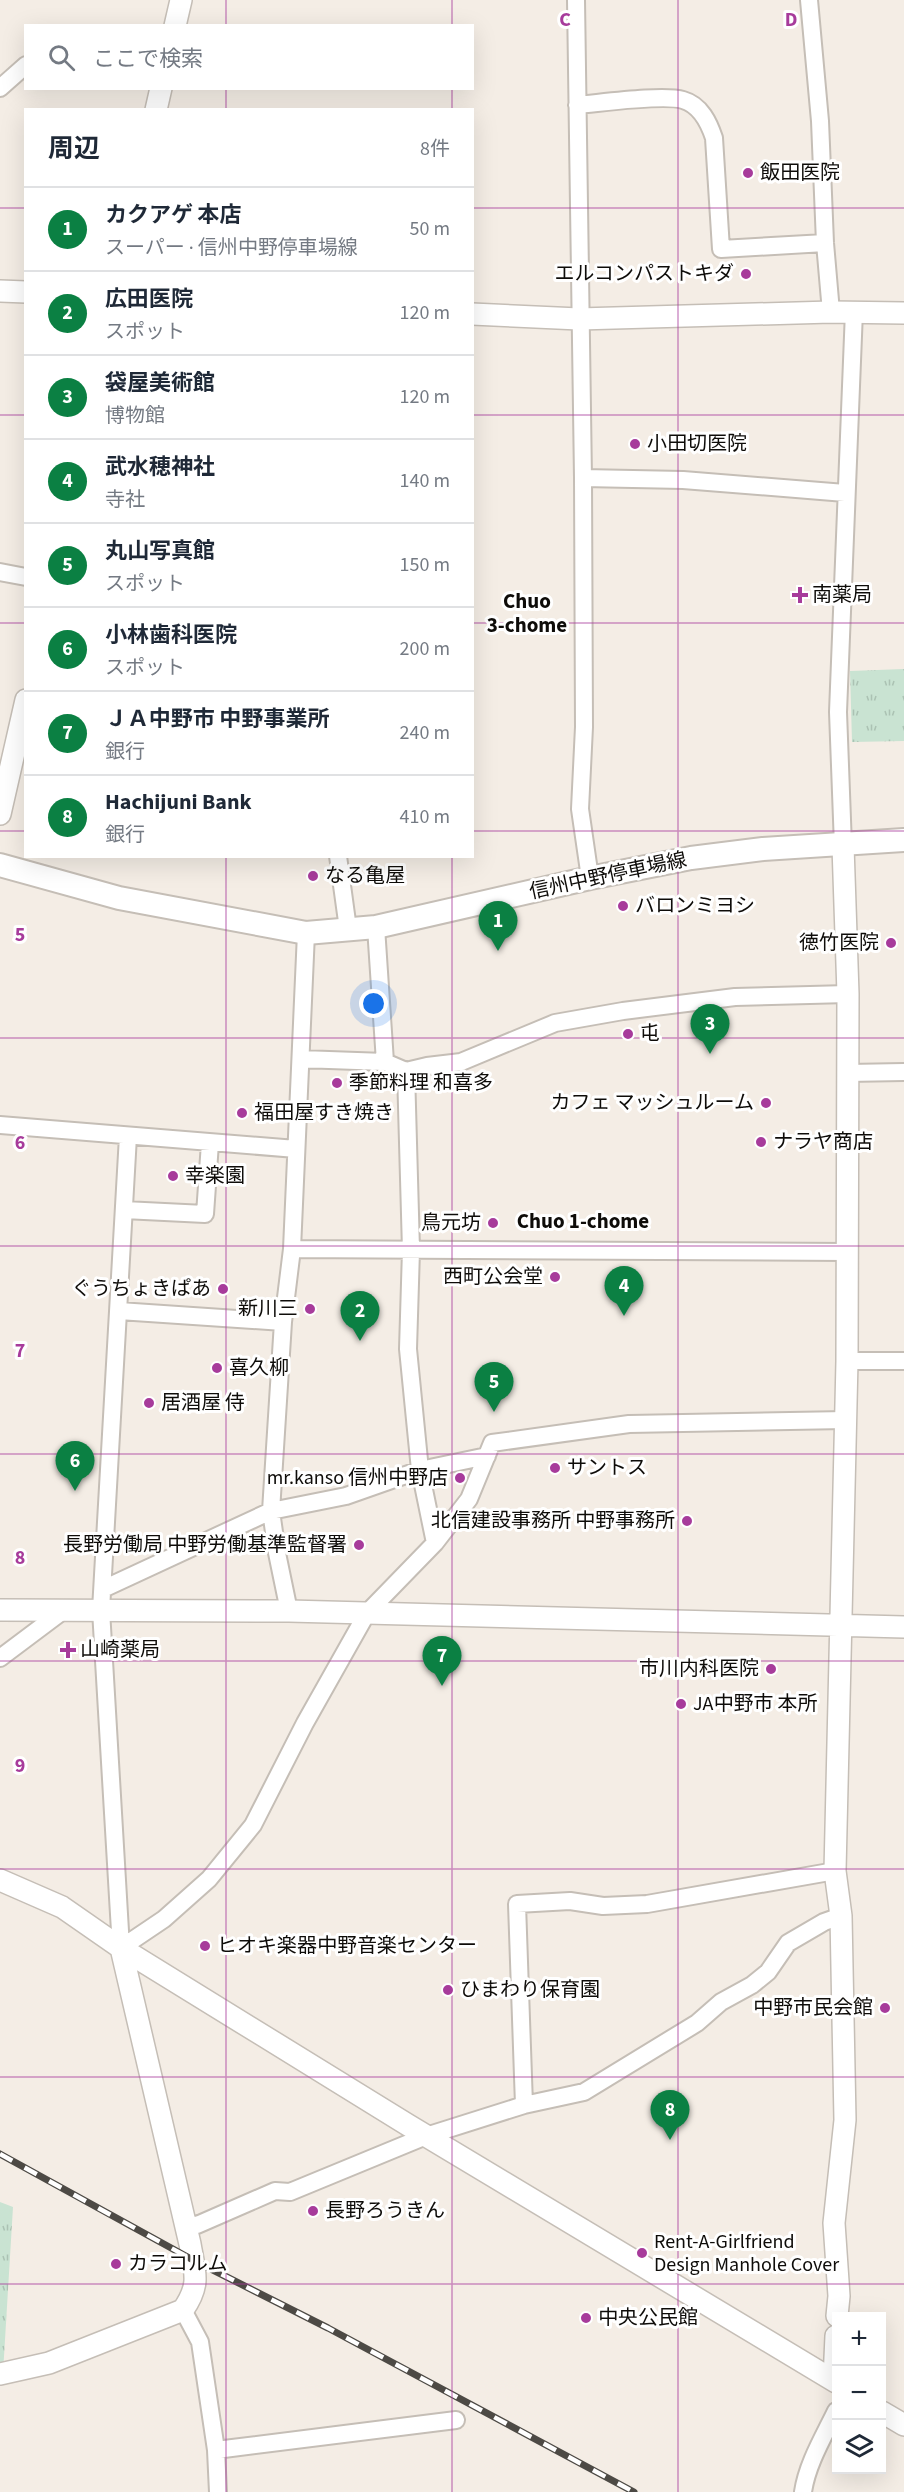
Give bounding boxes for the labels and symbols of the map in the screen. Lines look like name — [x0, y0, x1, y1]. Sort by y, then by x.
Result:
text: C — [559, 6, 571, 34]
text: D — [785, 6, 797, 34]
place label: 飯田医院 — [760, 159, 840, 187]
marker: 飯田医院 — [741, 166, 755, 180]
place label: エルコンパストキダ — [554, 260, 734, 288]
marker: エルコンパストキダ — [739, 267, 753, 281]
place label: 小田切医院 — [647, 430, 747, 458]
marker: 小田切医院 — [628, 437, 642, 451]
place label: 南薬局 — [812, 581, 872, 609]
district label: Chuo 3-chome — [487, 586, 567, 640]
marker: 南薬局 — [793, 588, 807, 602]
street label: 信州中野停車場線 — [527, 846, 689, 906]
place label: なる亀屋 — [325, 862, 405, 890]
marker: なる亀屋 — [306, 869, 320, 883]
place label: バロンミヨシ — [635, 892, 755, 920]
marker: バロンミヨシ — [616, 899, 630, 913]
pin: 1 — [478, 902, 518, 951]
text: 5 — [15, 921, 25, 949]
place label: 徳竹医院 — [799, 929, 879, 957]
marker: 徳竹医院 — [884, 936, 898, 950]
your location — [359, 989, 388, 1018]
pin: 3 — [690, 1004, 730, 1054]
place label: 屯 — [640, 1020, 660, 1048]
marker: 屯 — [621, 1027, 635, 1041]
place label: 季節料理 和喜多 — [349, 1069, 493, 1097]
marker: 季節料理 和喜多 — [330, 1076, 344, 1090]
place label: カフェ マッシュルーム — [551, 1089, 754, 1117]
marker: カフェ マッシュルーム — [759, 1096, 773, 1110]
place label: 福田屋すき焼き — [254, 1099, 394, 1127]
marker: 福田屋すき焼き — [235, 1106, 249, 1120]
place label: ナラヤ商店 — [773, 1128, 873, 1156]
text: 6 — [15, 1129, 25, 1157]
marker: ナラヤ商店 — [754, 1135, 768, 1149]
place label: 幸楽園 — [185, 1162, 245, 1190]
marker: 幸楽園 — [166, 1169, 180, 1183]
district label: Chuo 1-chome — [517, 1206, 649, 1236]
place label: 鳥元坊 — [421, 1209, 481, 1237]
marker: 鳥元坊 — [486, 1216, 500, 1230]
place label: 西町公会堂 — [443, 1263, 543, 1291]
pin: 4 — [604, 1266, 644, 1316]
marker: 西町公会堂 — [548, 1270, 562, 1284]
place label: ぐうちょきぱあ — [71, 1275, 211, 1303]
marker: ぐうちょきぱあ — [216, 1282, 230, 1296]
pin: 2 — [340, 1292, 380, 1341]
place label: 新川三 — [238, 1295, 298, 1323]
marker: 新川三 — [303, 1302, 317, 1316]
text: 7 — [15, 1337, 25, 1365]
place label: 喜久柳 — [229, 1354, 289, 1382]
marker: 喜久柳 — [210, 1361, 224, 1375]
pin: 5 — [474, 1362, 514, 1412]
place label: 居酒屋 侍 — [161, 1389, 245, 1417]
marker: 居酒屋 侍 — [142, 1396, 156, 1410]
pin: 6 — [56, 1442, 94, 1491]
place label: サントス — [567, 1454, 647, 1482]
marker: サントス — [548, 1461, 562, 1475]
place label: mr.kanso 信州中野店 — [267, 1464, 448, 1492]
marker: mr.kanso 信州中野店 — [453, 1471, 467, 1485]
place label: 北信建設事務所 中野事務所 — [431, 1507, 675, 1535]
marker: 北信建設事務所 中野事務所 — [680, 1514, 694, 1528]
place label: 長野労働局 中野労働基準監督署 — [63, 1531, 347, 1559]
marker: 長野労働局 中野労働基準監督署 — [352, 1538, 366, 1552]
text: 8 — [15, 1544, 25, 1572]
place label: 山崎薬局 — [80, 1636, 160, 1664]
pin: 7 — [422, 1636, 462, 1686]
marker: 山崎薬局 — [61, 1643, 75, 1657]
place label: 市川内科医院 — [639, 1655, 759, 1683]
marker: 市川内科医院 — [764, 1662, 778, 1676]
place label: JA中野市 本所 — [693, 1690, 817, 1718]
marker: JA中野市 本所 — [674, 1697, 688, 1711]
text: 9 — [15, 1752, 25, 1780]
place label: ヒオキ楽器中野音楽センター — [217, 1932, 477, 1960]
marker: ヒオキ楽器中野音楽センター — [198, 1939, 212, 1953]
place label: ひまわり保育園 — [460, 1976, 600, 2004]
marker: ひまわり保育園 — [441, 1983, 455, 1997]
place label: 中野市民会館 — [753, 1994, 873, 2022]
marker: 中野市民会館 — [878, 2001, 892, 2015]
pin: 8 — [650, 2090, 690, 2140]
place label: 長野ろうきん — [325, 2197, 445, 2225]
marker: 長野ろうきん — [306, 2204, 320, 2218]
place label: Rent-A-Girlfriend Design Manhole Cover — [654, 2228, 839, 2279]
marker: Rent-A-Girlfriend Design Manhole Cover — [635, 2246, 649, 2260]
place label: カラコルム — [128, 2250, 228, 2278]
marker: カラコルム — [109, 2257, 123, 2271]
place label: 中央公民館 — [598, 2304, 698, 2332]
marker: 中央公民館 — [579, 2311, 593, 2325]

